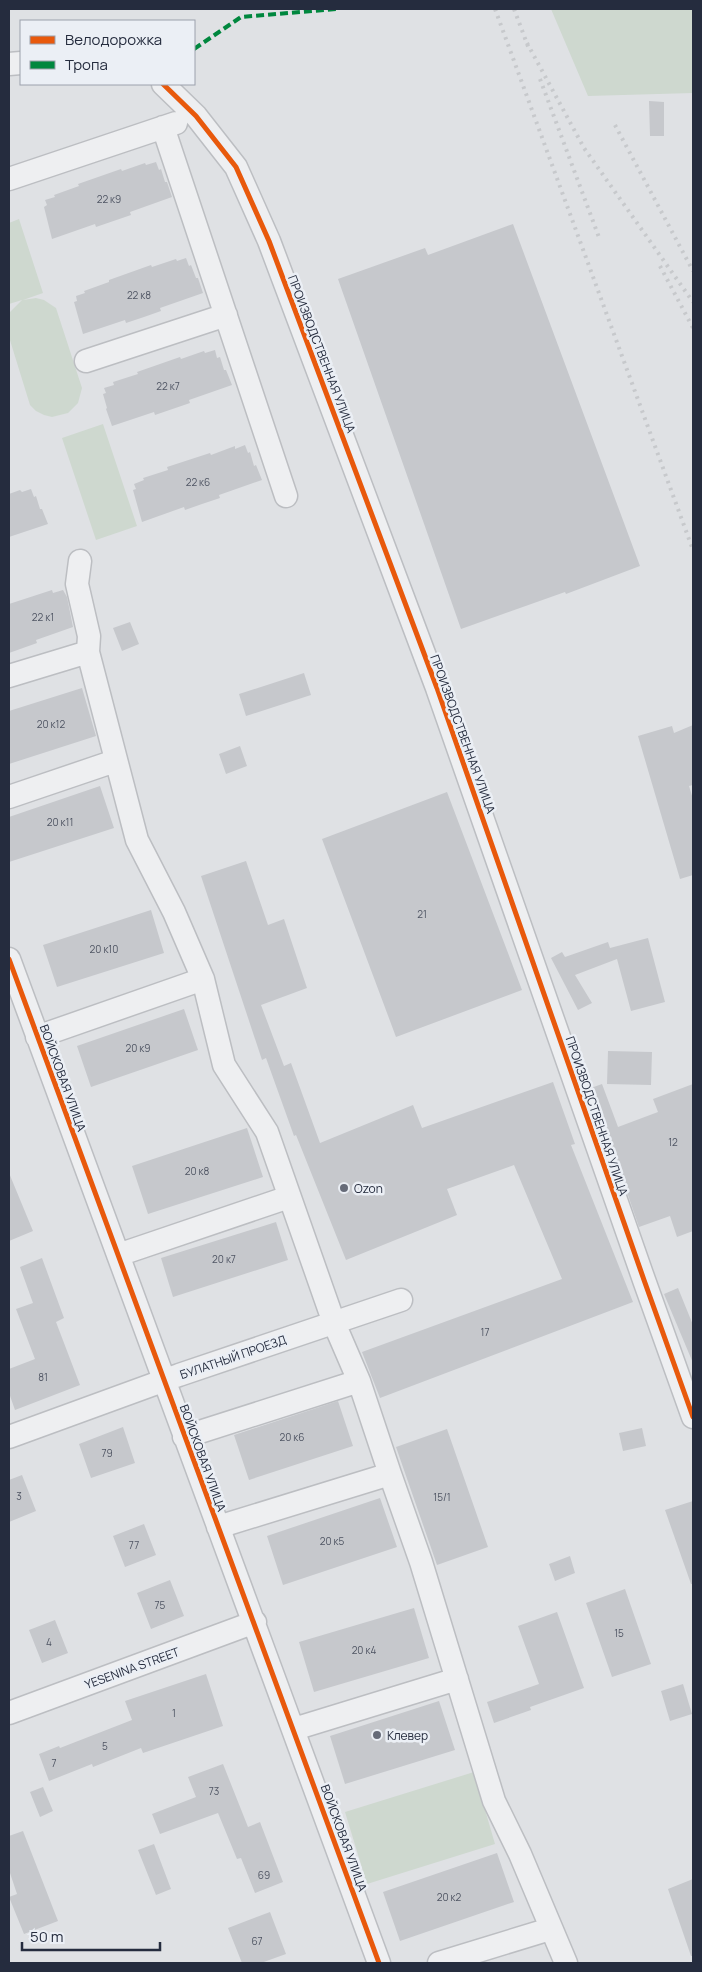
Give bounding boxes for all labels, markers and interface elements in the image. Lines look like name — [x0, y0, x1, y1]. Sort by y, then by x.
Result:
legend — [20, 20, 195, 85]
text: Велодорожка — [65, 29, 162, 50]
text: Тропа — [65, 54, 108, 75]
house number: 22 к9 — [97, 192, 121, 206]
street label: ПРОИЗВОДСТВЕННАЯ УЛИЦА — [284, 273, 360, 436]
house number: 22 к8 — [127, 288, 151, 302]
house number: 22 к7 — [156, 379, 180, 393]
house number: 22 к6 — [186, 475, 210, 489]
house number: 22 к1 — [32, 610, 54, 624]
street label: ПРОИЗВОДСТВЕННАЯ УЛИЦА — [426, 652, 500, 816]
house number: 20 к12 — [37, 717, 65, 731]
house number: 20 к11 — [47, 815, 73, 829]
house number: 21 — [417, 907, 427, 921]
house number: 20 к10 — [90, 942, 118, 956]
street label: ВОЙСКОВАЯ УЛИЦА — [36, 1022, 90, 1134]
street label: ПРОИЗВОДСТВЕННАЯ УЛИЦА — [562, 1034, 632, 1198]
house number: 20 к9 — [126, 1041, 150, 1055]
house number: 12 — [668, 1135, 678, 1149]
house number: 20 к8 — [185, 1164, 209, 1178]
place label: Ozon — [354, 1180, 383, 1197]
marker: Ozon — [338, 1182, 350, 1194]
house number: 20 к7 — [212, 1252, 236, 1266]
house number: 17 — [481, 1325, 489, 1339]
street label: БУЛАТНЫЙ ПРОЕЗД — [178, 1331, 289, 1383]
house number: 81 — [38, 1370, 48, 1384]
street label: ВОЙСКОВАЯ УЛИЦА — [176, 1402, 230, 1514]
house number: 20 к6 — [280, 1430, 304, 1444]
house number: 79 — [101, 1446, 113, 1460]
house number: 3 — [16, 1489, 22, 1503]
house number: 15/1 — [433, 1490, 451, 1504]
house number: 20 к5 — [320, 1534, 344, 1548]
house number: 77 — [129, 1538, 139, 1552]
house number: 75 — [155, 1598, 166, 1612]
house number: 15 — [614, 1626, 624, 1640]
house number: 4 — [46, 1635, 52, 1649]
street label: YESENINA STREET — [82, 1643, 183, 1693]
house number: 20 к4 — [352, 1643, 376, 1657]
house number: 1 — [172, 1706, 176, 1720]
place label: Клевер — [387, 1727, 428, 1744]
marker: Клевер — [371, 1729, 383, 1741]
house number: 5 — [102, 1739, 108, 1753]
house number: 7 — [51, 1756, 57, 1770]
street label: ВОЙСКОВАЯ УЛИЦА — [317, 1782, 371, 1894]
house number: 73 — [209, 1784, 219, 1798]
house number: 69 — [258, 1868, 270, 1882]
house number: 20 к2 — [437, 1890, 462, 1904]
scale bar — [22, 1920, 160, 1952]
text: 50 m — [30, 1926, 64, 1947]
house number: 67 — [251, 1934, 263, 1948]

